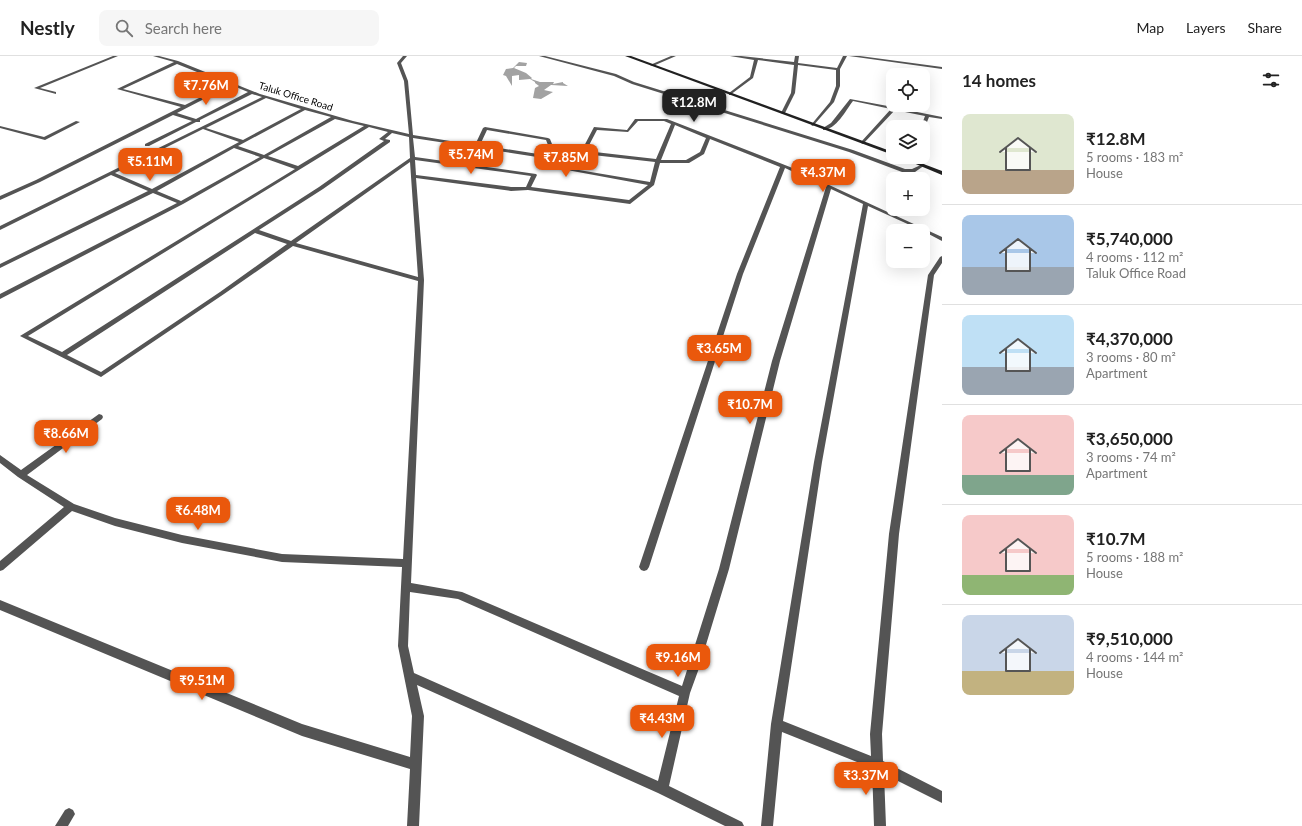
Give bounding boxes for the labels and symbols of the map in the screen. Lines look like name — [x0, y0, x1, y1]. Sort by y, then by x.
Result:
pin: ₹7.76M — [173, 72, 239, 106]
street label: Taluk Office Road — [257, 79, 335, 113]
pin: ₹12.8M — [661, 89, 727, 123]
pin: ₹5.74M — [438, 141, 504, 175]
pin: ₹7.85M — [533, 144, 599, 178]
pin: ₹5.11M — [117, 148, 183, 182]
pin: ₹4.37M — [790, 159, 856, 193]
pin: ₹3.65M — [686, 335, 752, 369]
pin: ₹10.7M — [717, 391, 783, 425]
pin: ₹8.66M — [33, 420, 99, 454]
pin: ₹6.48M — [165, 497, 231, 531]
pin: ₹9.16M — [645, 644, 711, 678]
pin: ₹9.51M — [169, 667, 235, 701]
pin: ₹4.43M — [629, 705, 695, 739]
pin: ₹3.37M — [833, 762, 899, 796]

